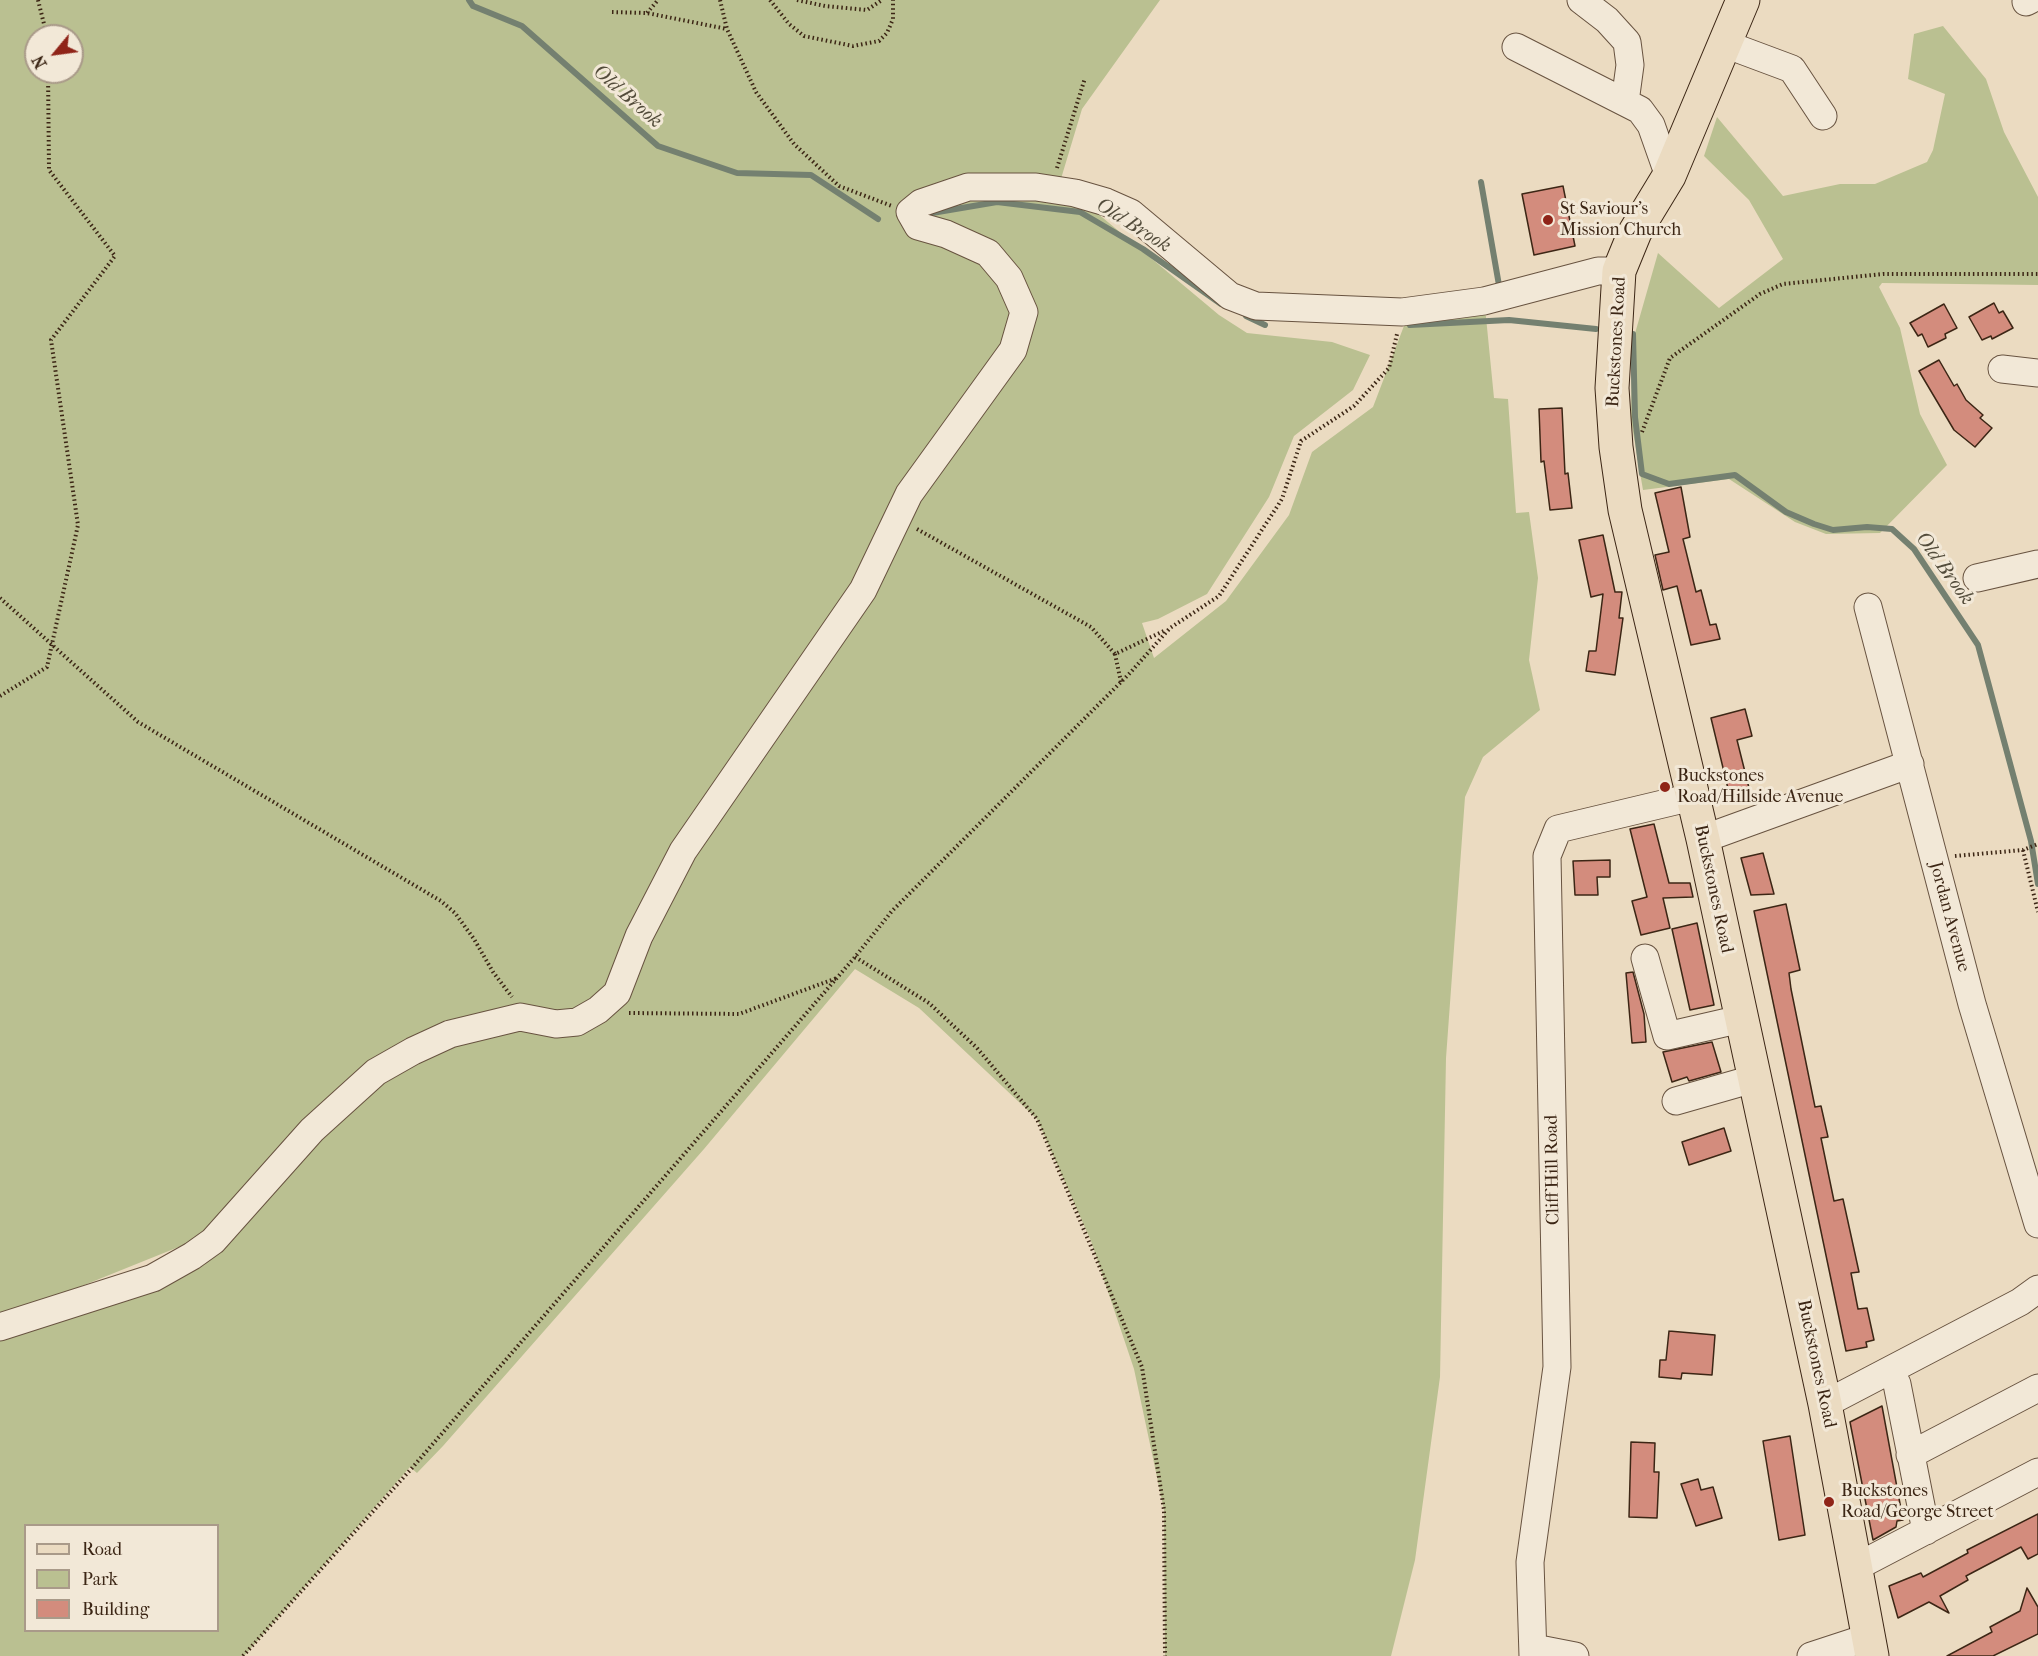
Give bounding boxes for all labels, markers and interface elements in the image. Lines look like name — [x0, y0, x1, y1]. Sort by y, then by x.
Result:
north arrow — [24, 24, 84, 84]
text: N — [28, 52, 51, 72]
water label: Old Brook — [587, 60, 667, 134]
water label: Old Brook — [1091, 194, 1175, 258]
place label: St Saviour's Mission Church — [1560, 199, 1681, 242]
marker: St Saviour's Mission Church — [1541, 213, 1555, 227]
street label: Buckstones Road — [1603, 276, 1631, 408]
water label: Old Brook — [1910, 528, 1978, 610]
place label: Buckstones Road/Hillside Avenue — [1677, 766, 1843, 808]
marker: Buckstones Road/Hillside Avenue — [1658, 780, 1672, 794]
street label: Buckstones Road — [1689, 823, 1737, 955]
street label: Jordan Avenue — [1924, 859, 1974, 975]
street label: Cliff Hill Road — [1541, 1115, 1565, 1225]
street label: Buckstones Road — [1792, 1298, 1840, 1430]
place label: Buckstones Road/George Street — [1841, 1481, 1994, 1524]
marker: Buckstones Road/George Street — [1822, 1495, 1836, 1509]
legend — [24, 1524, 219, 1632]
text: Road — [82, 1539, 122, 1560]
text: Park — [82, 1569, 118, 1590]
text: Building — [82, 1599, 149, 1620]

